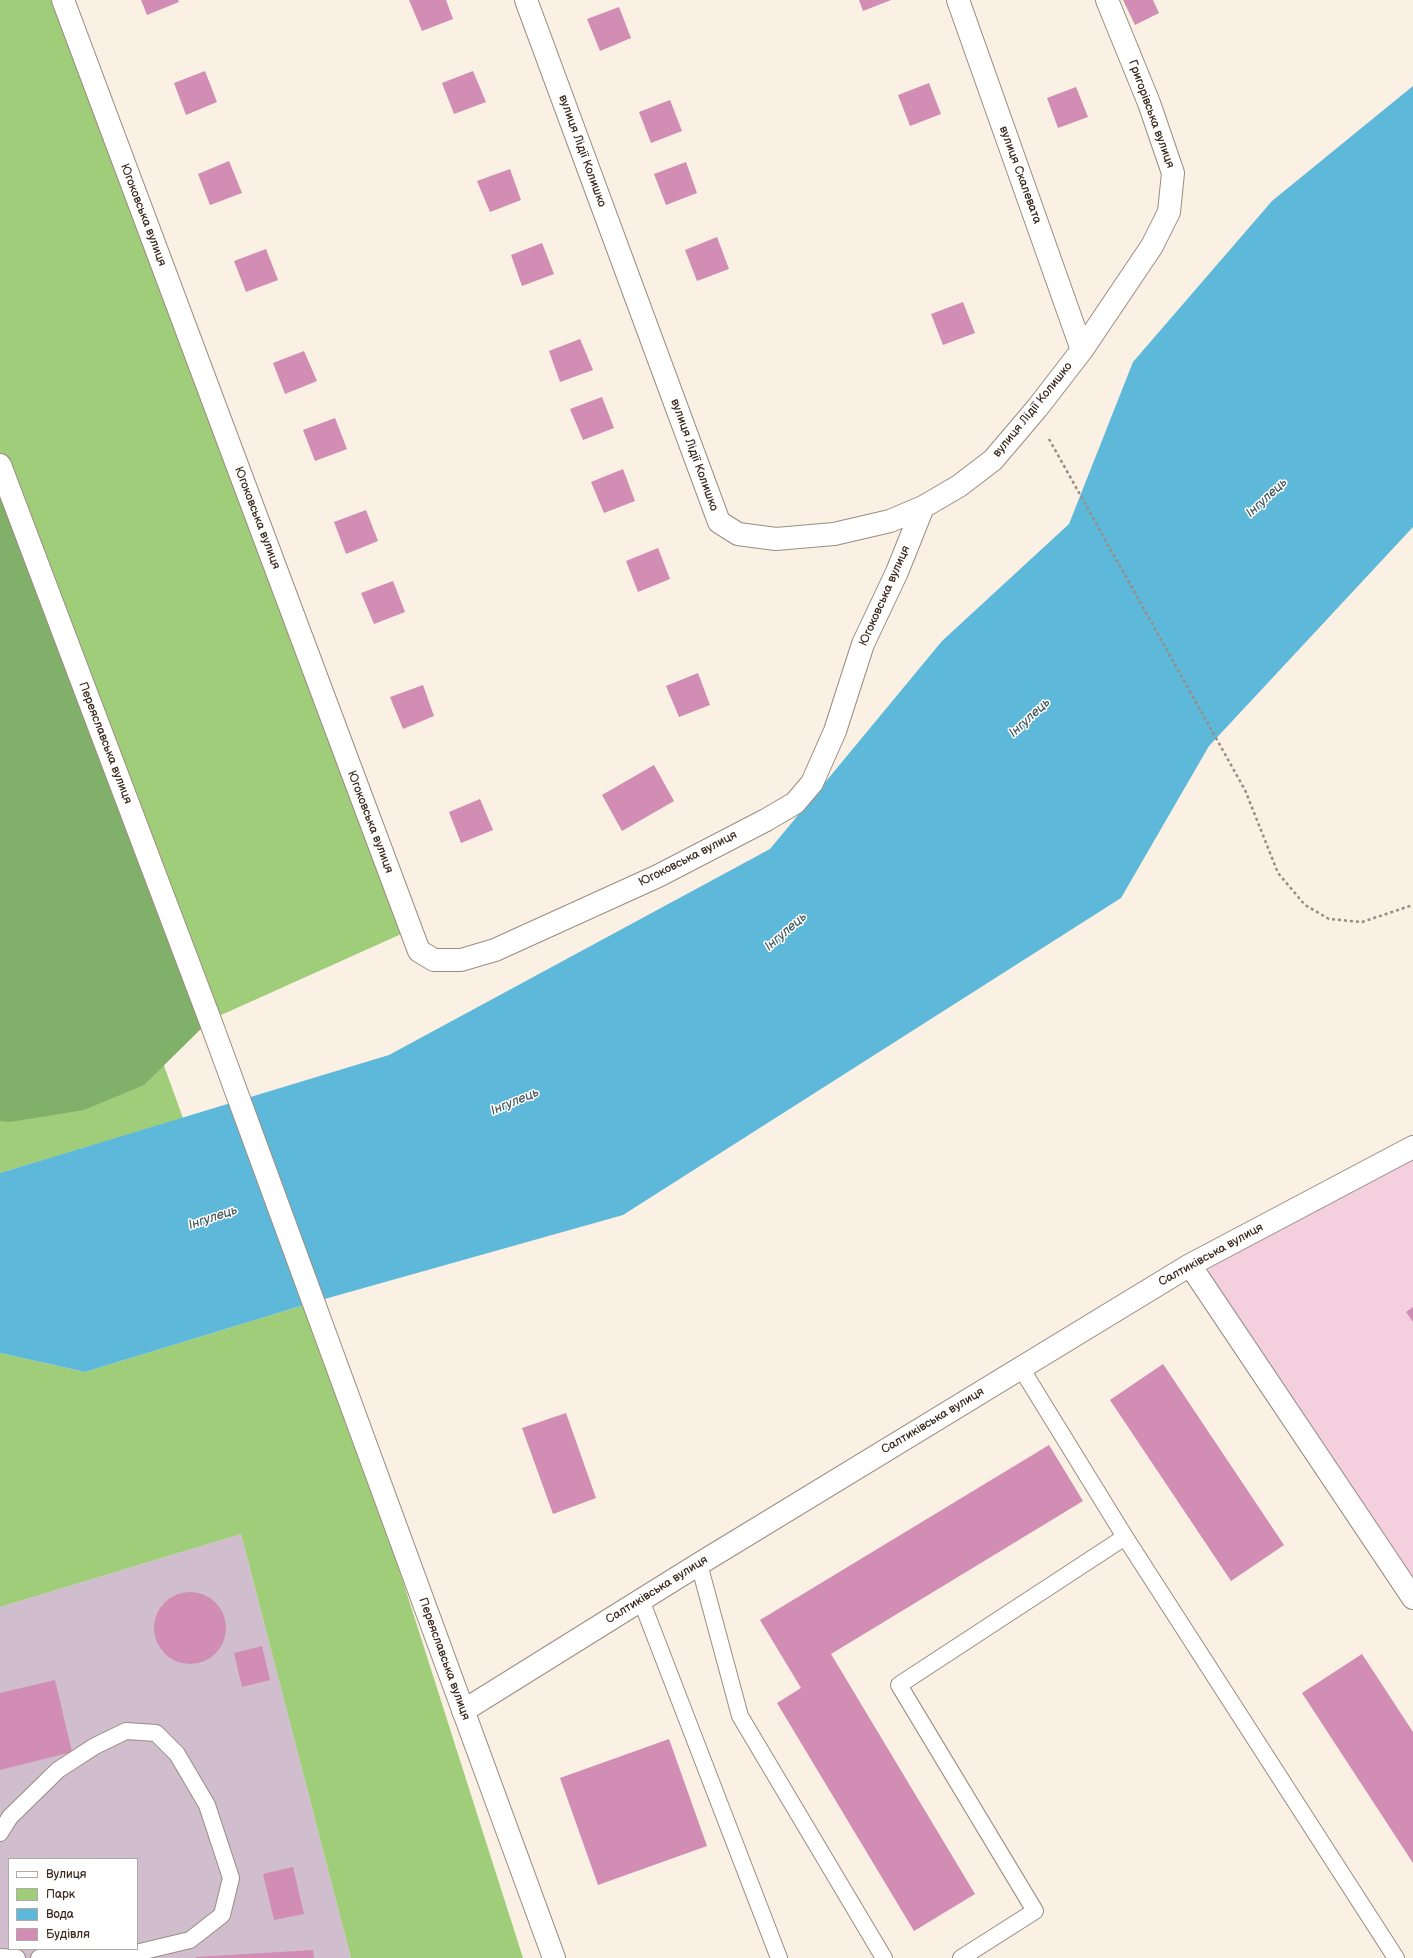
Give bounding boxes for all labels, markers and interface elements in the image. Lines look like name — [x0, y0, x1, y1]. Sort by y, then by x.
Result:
street label: Григорівська вулиця — [1125, 58, 1177, 170]
street label: вулиця Лідії Колишко — [555, 93, 609, 209]
street label: вулиця Скалевата — [996, 124, 1044, 226]
street label: Югоковська вулиця — [117, 162, 169, 268]
street label: вулиця Лідії Колишко — [990, 360, 1076, 460]
street label: вулиця Лідії Колишко — [667, 397, 721, 513]
street label: Югоковська вулиця — [231, 465, 283, 571]
water label: Інгулець — [1243, 475, 1291, 521]
street label: Югоковська вулиця — [856, 543, 914, 649]
street label: Переяславська вулиця — [75, 680, 135, 806]
water label: Інгулець — [1006, 695, 1054, 741]
street label: Югоковська вулиця — [344, 769, 396, 875]
street label: Югоковська вулиця — [636, 828, 740, 890]
water label: Інгулець — [762, 909, 810, 955]
water label: Інгулець — [489, 1085, 541, 1119]
water label: Інгулець — [186, 1202, 240, 1234]
street label: Салтиківська вулиця — [1156, 1220, 1266, 1290]
street label: Салтиківська вулиця — [879, 1385, 987, 1457]
street label: Салтиківська вулиця — [603, 1553, 711, 1627]
street label: Переяславська вулиця — [415, 1596, 473, 1722]
legend — [8, 1858, 138, 1950]
text: Вулиця — [46, 1867, 86, 1882]
text: Парк — [46, 1887, 75, 1902]
text: Вода — [46, 1907, 74, 1922]
text: Будівля — [46, 1927, 90, 1942]

